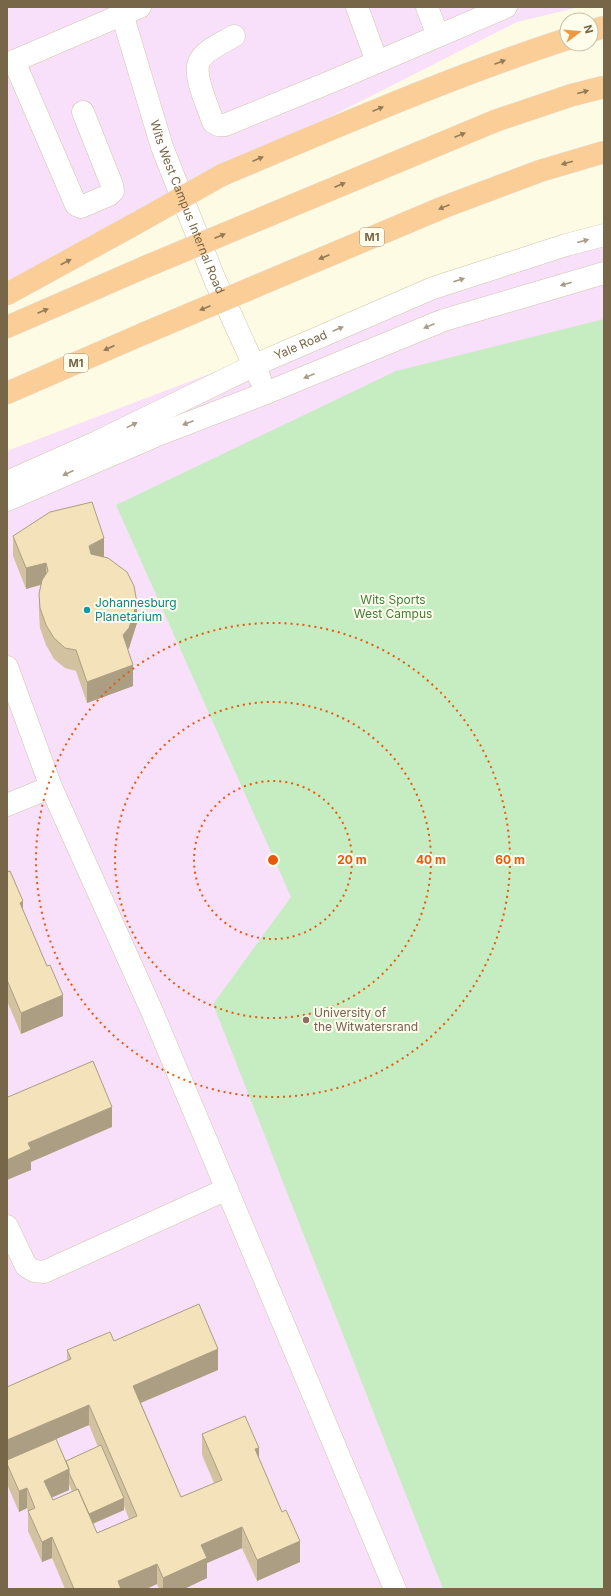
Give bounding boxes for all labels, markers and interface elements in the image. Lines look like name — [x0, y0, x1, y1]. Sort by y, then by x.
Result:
north arrow — [559, 12, 599, 52]
text: N — [581, 23, 596, 35]
one-way arrow — [494, 59, 506, 65]
one-way arrow — [577, 89, 589, 95]
one-way arrow — [373, 106, 384, 112]
street label: Wits West Campus Internal Road — [147, 118, 228, 296]
one-way arrow — [455, 132, 467, 138]
one-way arrow — [253, 156, 265, 162]
one-way arrow — [560, 160, 572, 166]
one-way arrow — [334, 182, 345, 188]
one-way arrow — [439, 204, 450, 210]
road number: M1 — [360, 228, 384, 246]
one-way arrow — [215, 232, 227, 238]
one-way arrow — [576, 237, 589, 243]
one-way arrow — [318, 255, 330, 261]
one-way arrow — [60, 258, 72, 265]
one-way arrow — [453, 277, 465, 283]
one-way arrow — [560, 281, 572, 287]
one-way arrow — [198, 305, 210, 311]
one-way arrow — [37, 308, 48, 314]
one-way arrow — [423, 323, 434, 329]
one-way arrow — [333, 326, 344, 332]
street label: Yale Road — [272, 327, 329, 363]
one-way arrow — [103, 345, 115, 352]
road number: M1 — [64, 354, 88, 372]
one-way arrow — [302, 373, 314, 379]
one-way arrow — [181, 421, 193, 427]
one-way arrow — [126, 422, 138, 428]
one-way arrow — [63, 470, 74, 476]
park label: Wits Sports West Campus — [354, 592, 432, 621]
place label: Johannesburg Planetarium — [95, 595, 177, 624]
marker: Johannesburg Planetarium — [82, 605, 92, 615]
text: 20 m — [337, 852, 367, 867]
text: 40 m — [416, 852, 446, 867]
text: 60 m — [495, 852, 525, 867]
centre of rings — [266, 853, 280, 867]
place label: University of the Witwatersrand — [314, 1005, 418, 1034]
marker: University of the Witwatersrand — [301, 1015, 311, 1025]

